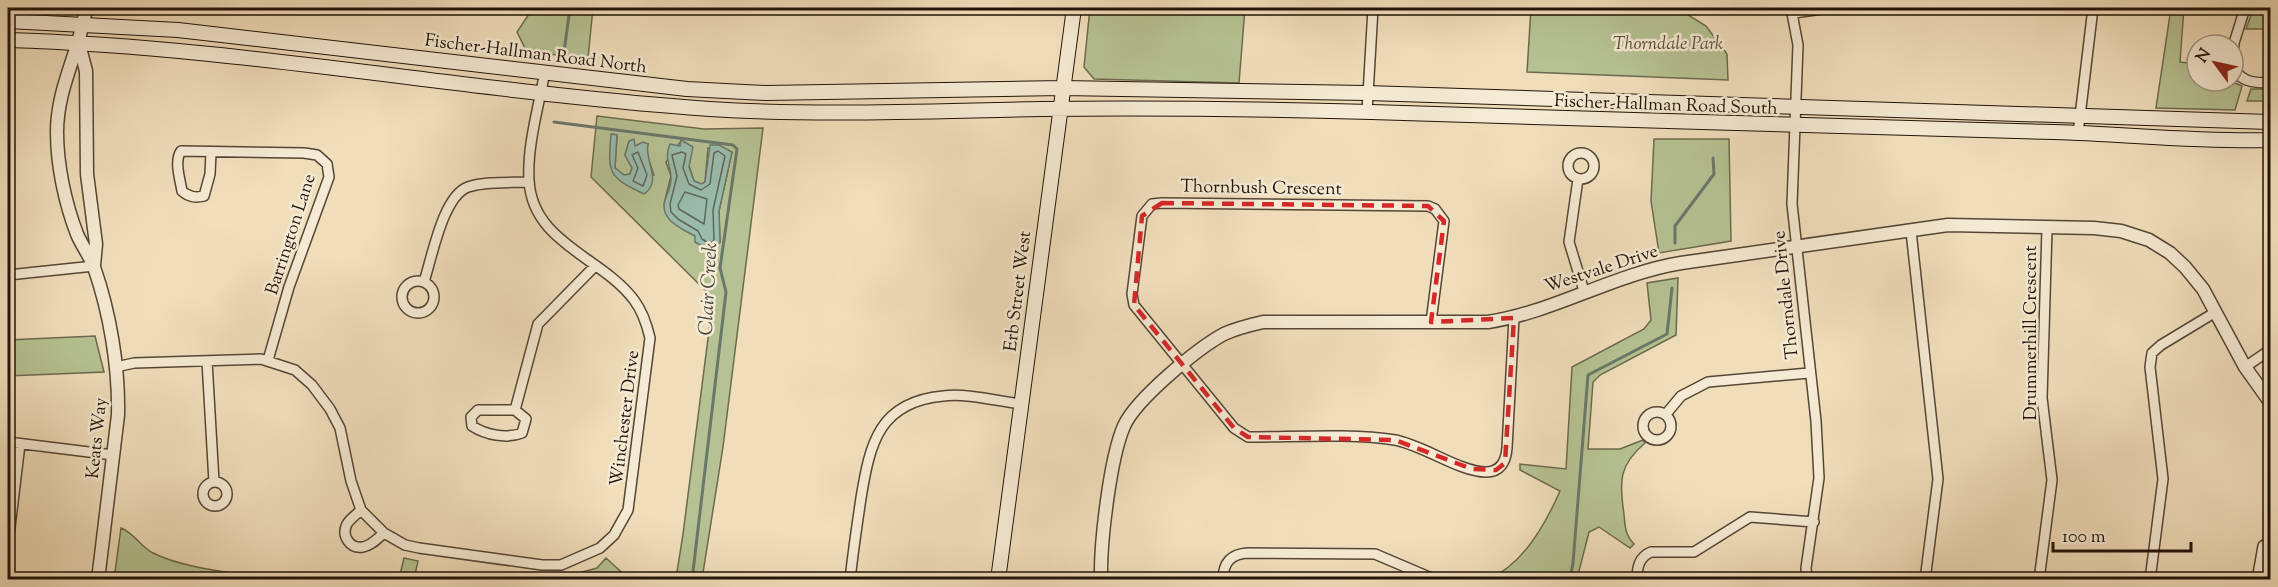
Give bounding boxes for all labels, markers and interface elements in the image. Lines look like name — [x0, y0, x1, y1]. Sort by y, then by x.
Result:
street label: Fischer-Hallman Road North — [423, 28, 649, 82]
park label: Thorndale Park — [1613, 32, 1723, 58]
north arrow — [2185, 33, 2245, 93]
text: N — [2191, 44, 2218, 68]
street label: Fischer-Hallman Road South — [1554, 89, 1779, 123]
street label: Barrington Lane — [260, 171, 324, 298]
street label: Thornbush Crescent — [1180, 175, 1342, 203]
street label: Erb Street West — [999, 229, 1039, 353]
street label: Thorndale Drive — [1767, 229, 1807, 360]
street label: Westvale Drive — [1542, 239, 1662, 300]
water label: Clair Creek — [693, 242, 726, 336]
street label: Drummerhill Crescent — [2019, 245, 2045, 421]
street label: Winchester Drive — [605, 349, 647, 488]
street label: Keats Way — [81, 396, 115, 480]
scale bar — [2053, 515, 2191, 553]
text: 100 m — [2062, 525, 2106, 551]

